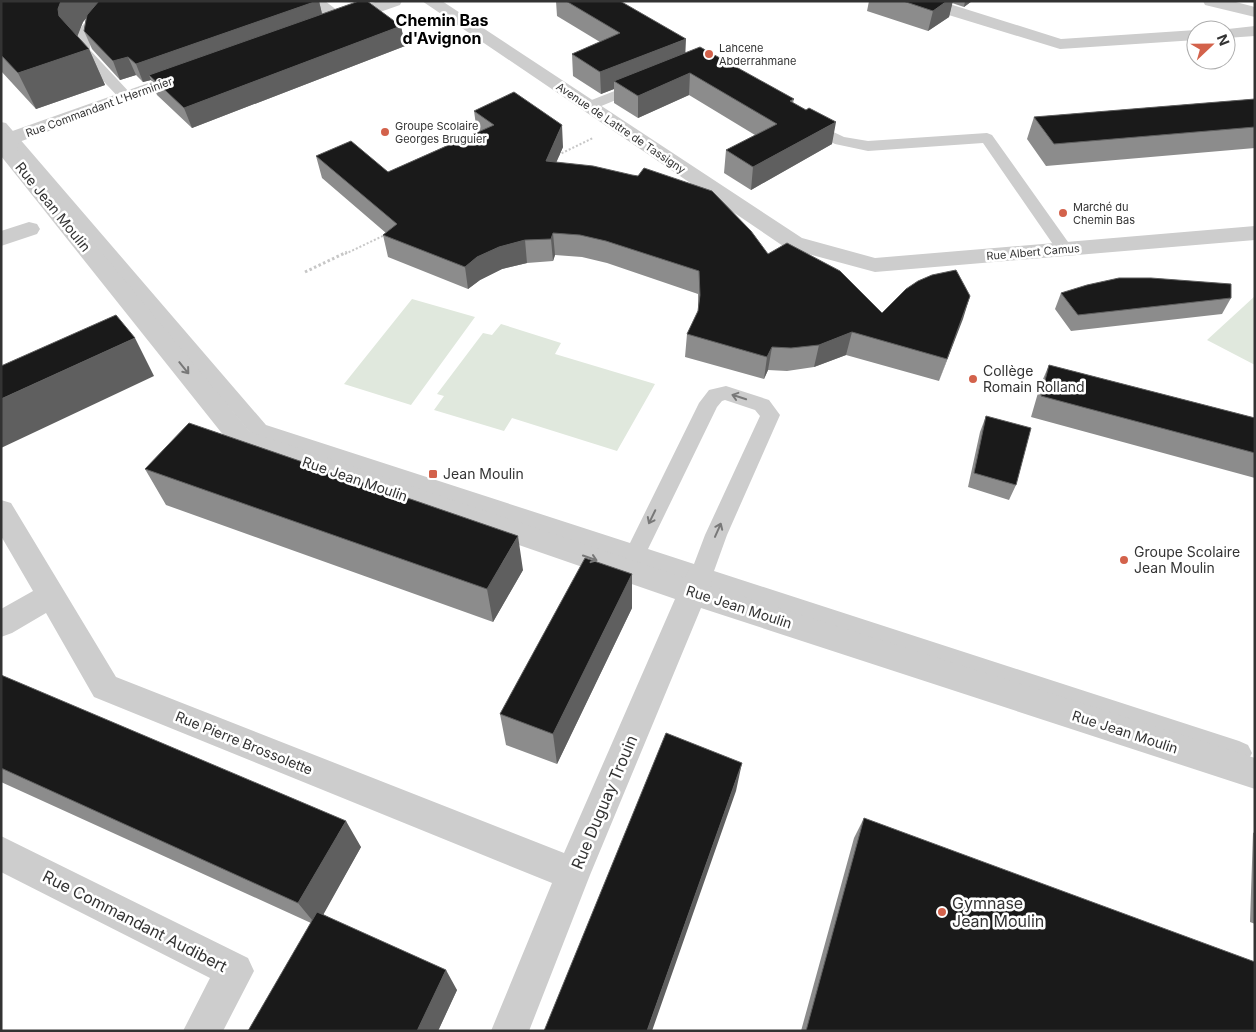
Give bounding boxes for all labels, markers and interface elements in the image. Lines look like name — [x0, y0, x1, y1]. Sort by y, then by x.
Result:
district label: Chemin Bas d'Avignon — [396, 10, 488, 48]
north arrow — [1186, 20, 1236, 70]
text: N — [1214, 32, 1233, 48]
place label: Lahcene Abderrahmane — [719, 41, 796, 68]
marker: Lahcene Abderrahmane — [703, 48, 715, 60]
street label: Rue Commandant L'Herminier — [24, 74, 174, 140]
street label: Avenue de Lattre de Tassigny — [554, 79, 688, 177]
place label: Groupe Scolaire Georges Bruguier — [395, 119, 487, 146]
marker: Groupe Scolaire Georges Bruguier — [379, 126, 391, 138]
street label: Rue Jean Moulin — [12, 159, 95, 255]
place label: Marché du Chemin Bas — [1073, 200, 1135, 227]
marker: Marché du Chemin Bas — [1057, 207, 1069, 219]
street label: Rue Albert Camus — [986, 241, 1080, 263]
one-way arrow — [178, 362, 189, 375]
place label: Collège Romain Rolland — [983, 362, 1085, 395]
marker: Collège Romain Rolland — [967, 373, 979, 385]
one-way arrow — [731, 392, 747, 402]
street label: Rue Jean Moulin — [300, 453, 410, 504]
place label: Jean Moulin — [443, 465, 524, 482]
marker: Jean Moulin — [427, 468, 439, 480]
one-way arrow — [647, 510, 657, 525]
one-way arrow — [714, 523, 724, 538]
place label: Groupe Scolaire Jean Moulin — [1134, 543, 1240, 576]
one-way arrow — [582, 554, 598, 563]
marker: Groupe Scolaire Jean Moulin — [1118, 554, 1130, 566]
street label: Rue Jean Moulin — [684, 581, 794, 632]
street label: Rue Jean Moulin — [1070, 706, 1180, 757]
street label: Rue Pierre Brossolette — [173, 707, 315, 778]
street label: Rue Duguay Trouin — [567, 732, 641, 872]
street label: Rue Commandant Audibert — [40, 866, 230, 976]
place label: Gymnase Jean Moulin — [952, 893, 1044, 931]
marker: Gymnase Jean Moulin — [936, 906, 948, 918]

